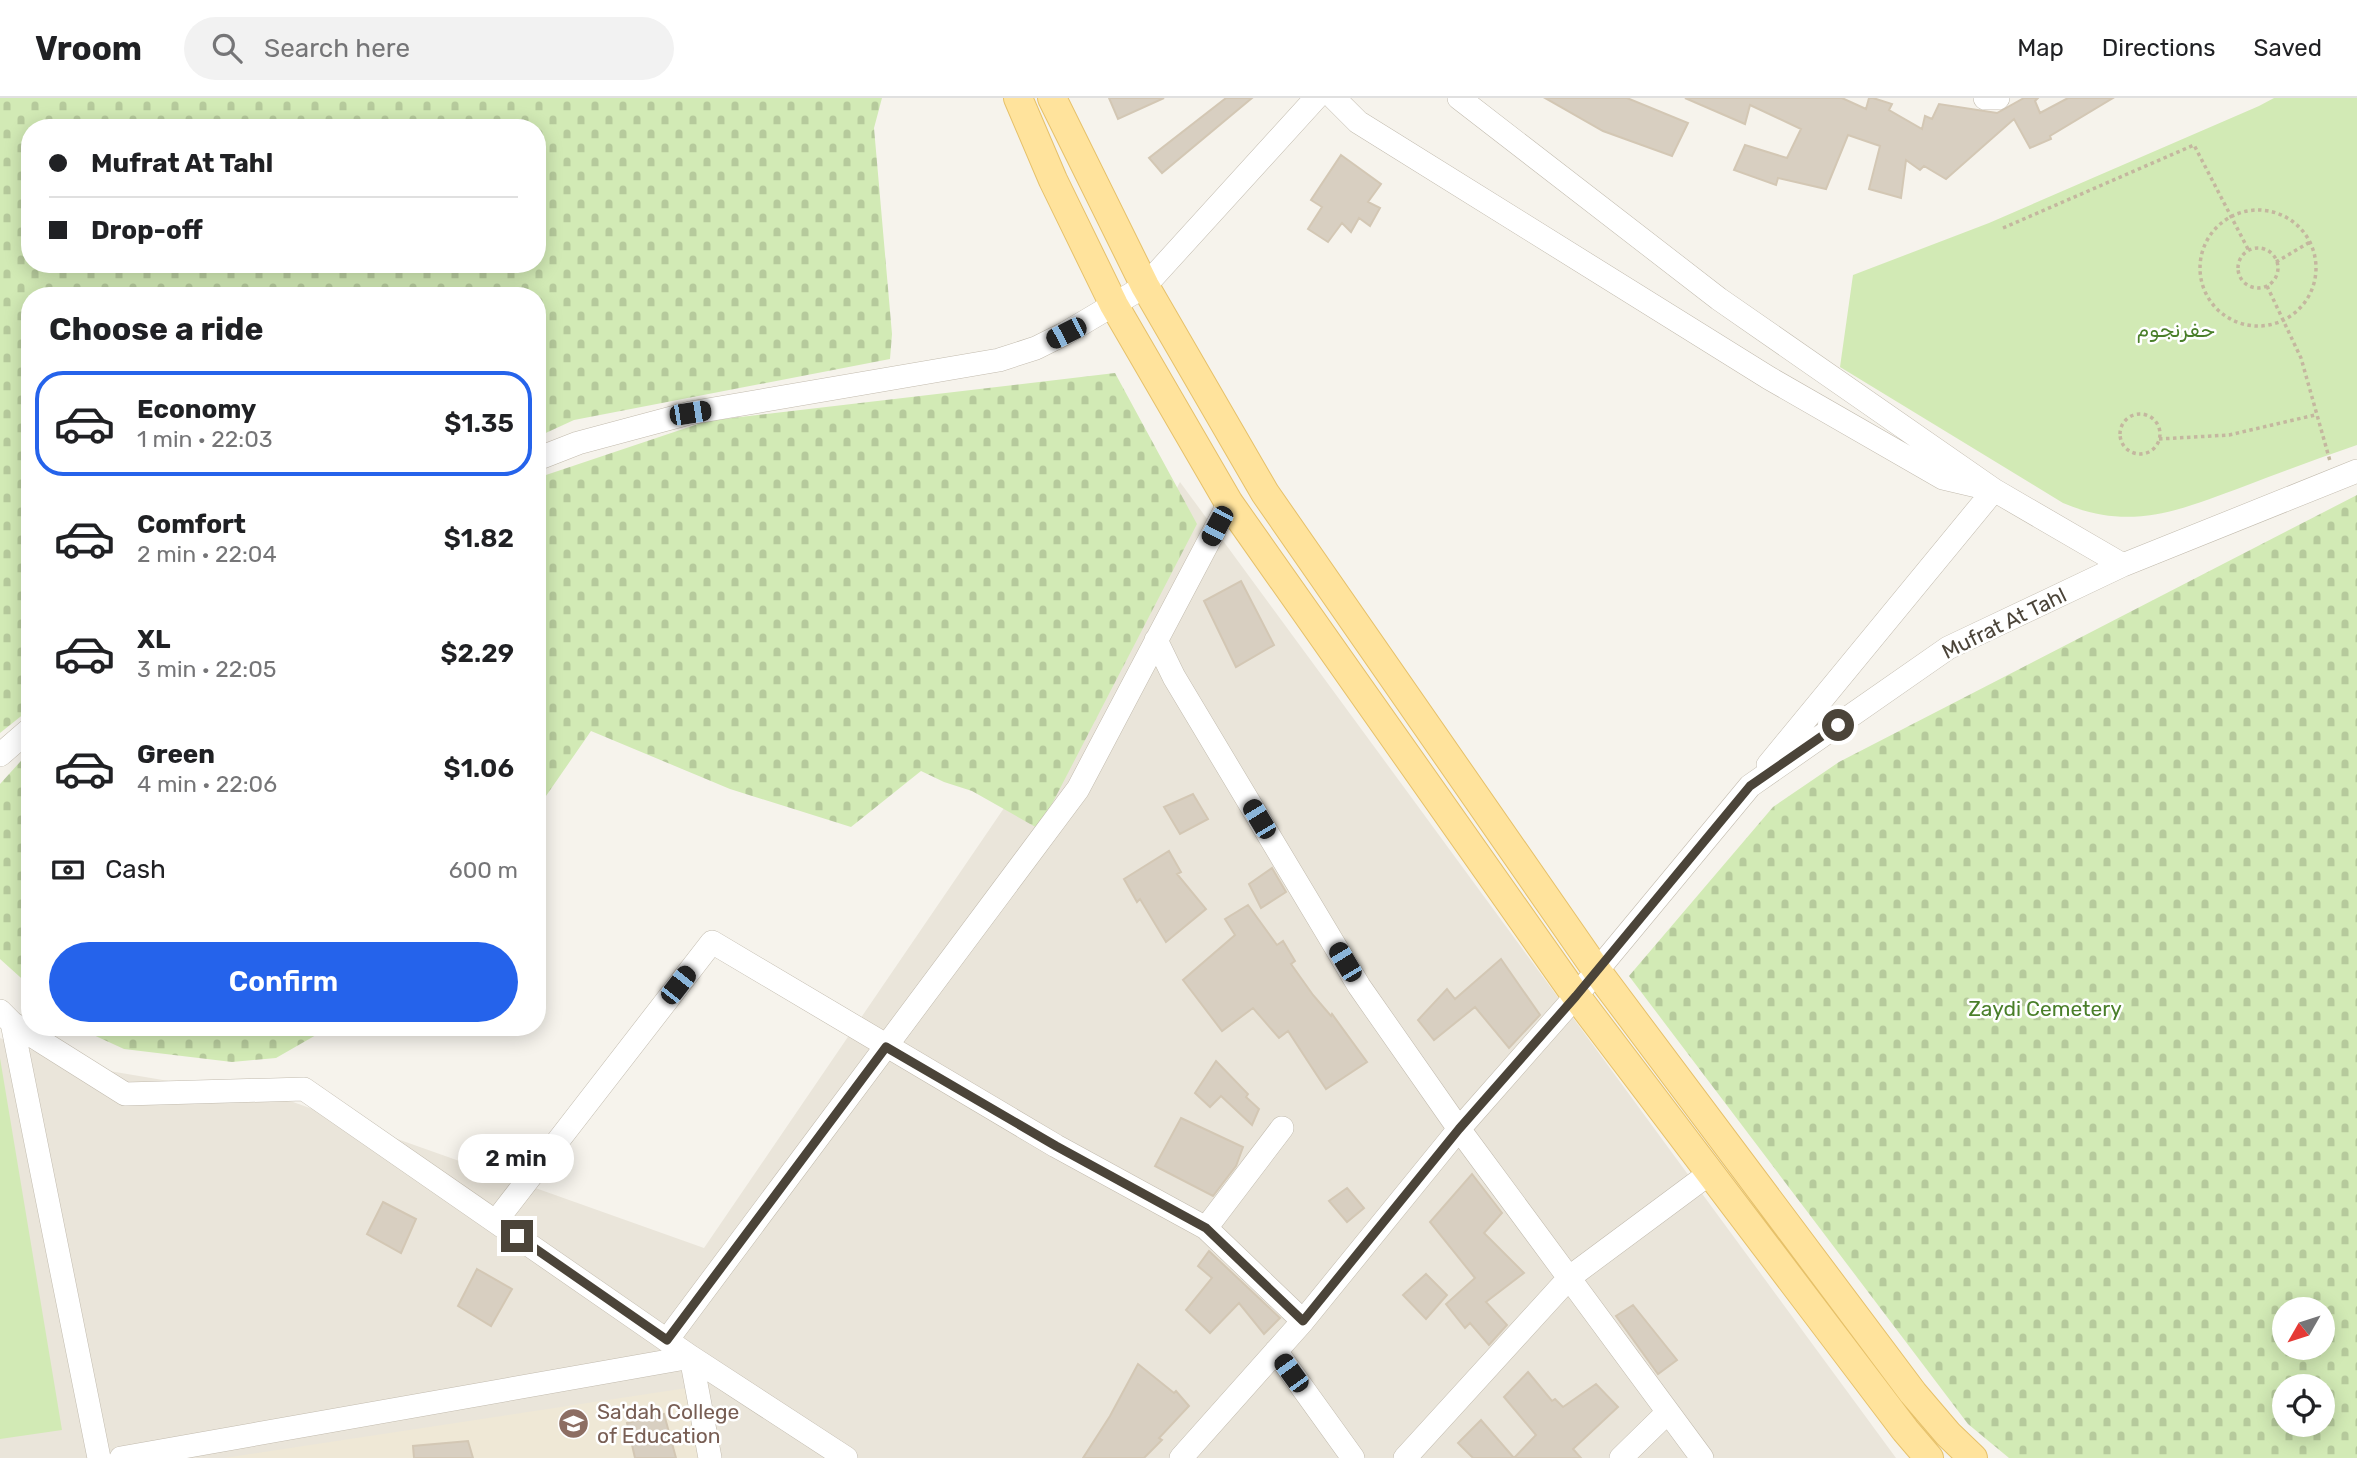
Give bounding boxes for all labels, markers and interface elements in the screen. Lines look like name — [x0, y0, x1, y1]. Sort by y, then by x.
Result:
search box — [184, 17, 674, 80]
text: Vroom — [35, 29, 142, 68]
icon: search — [208, 29, 246, 67]
text: Search here — [264, 33, 410, 64]
text: Map — [2017, 34, 2064, 62]
text: Directions — [2102, 34, 2215, 62]
text: Saved — [2253, 34, 2322, 62]
text: Mufrat At Tahl — [91, 148, 273, 179]
text: Drop-off — [91, 215, 203, 246]
text: Choose a ride — [49, 310, 263, 348]
car — [1043, 314, 1090, 352]
park label: حفرنجوم — [2137, 317, 2215, 343]
icon: car — [53, 392, 116, 455]
text: Economy — [137, 394, 256, 425]
car — [668, 399, 713, 427]
text: $1.35 — [444, 408, 514, 439]
text: 1 min · 22:03 — [137, 425, 273, 453]
car — [1198, 503, 1237, 549]
icon: car — [53, 507, 116, 570]
text: Comfort — [137, 509, 246, 540]
text: $1.82 — [444, 523, 514, 554]
text: 2 min · 22:04 — [137, 540, 277, 568]
street label: Mufrat At Tahl — [1938, 582, 2070, 664]
icon: car — [53, 622, 116, 685]
text: XL — [137, 624, 170, 655]
text: $2.29 — [440, 638, 514, 669]
text: 3 min · 22:05 — [137, 655, 276, 683]
route start — [1822, 709, 1854, 741]
icon: car — [53, 737, 116, 800]
text: Green — [137, 739, 215, 770]
text: $1.06 — [444, 753, 514, 784]
text: 4 min · 22:06 — [137, 770, 277, 798]
car — [1240, 796, 1279, 842]
icon: cash — [49, 851, 87, 889]
text: Cash — [105, 854, 166, 885]
text: 600 m — [449, 856, 518, 884]
car — [1326, 939, 1365, 985]
button: Confirm — [49, 942, 518, 1022]
car — [657, 962, 700, 1008]
park label: Zaydi Cemetery — [1968, 996, 2122, 1021]
callout: 2 min — [459, 1134, 575, 1184]
text: 2 min — [485, 1144, 547, 1172]
route end — [501, 1220, 533, 1252]
north arrow — [2272, 1297, 2334, 1360]
map controls — [2272, 1297, 2335, 1437]
car — [1271, 1350, 1312, 1396]
button: locate — [2272, 1374, 2335, 1437]
place label: Sa'dah College of Education — [597, 1399, 739, 1448]
school or university icon: Sa'dah College of Education — [557, 1406, 591, 1440]

